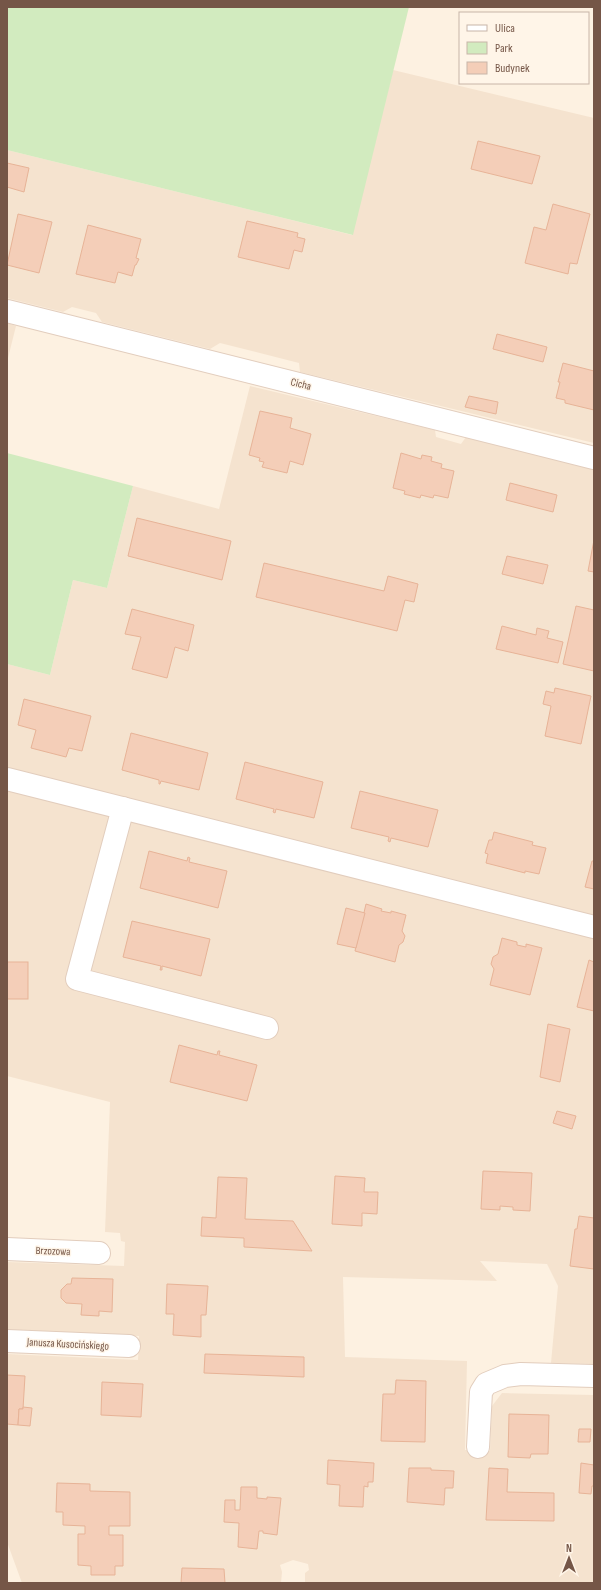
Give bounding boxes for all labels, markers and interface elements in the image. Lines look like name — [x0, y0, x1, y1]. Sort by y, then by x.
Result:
legend — [459, 12, 589, 84]
text: Ulica — [495, 21, 515, 36]
text: Park — [495, 41, 513, 56]
text: Budynek — [495, 61, 530, 76]
street label: Cicha — [289, 375, 313, 393]
street label: Brzozowa — [35, 1244, 71, 1258]
street label: Janusza Kusocińskiego — [26, 1335, 110, 1353]
north arrow — [549, 1538, 589, 1578]
text: N — [566, 1542, 572, 1555]

